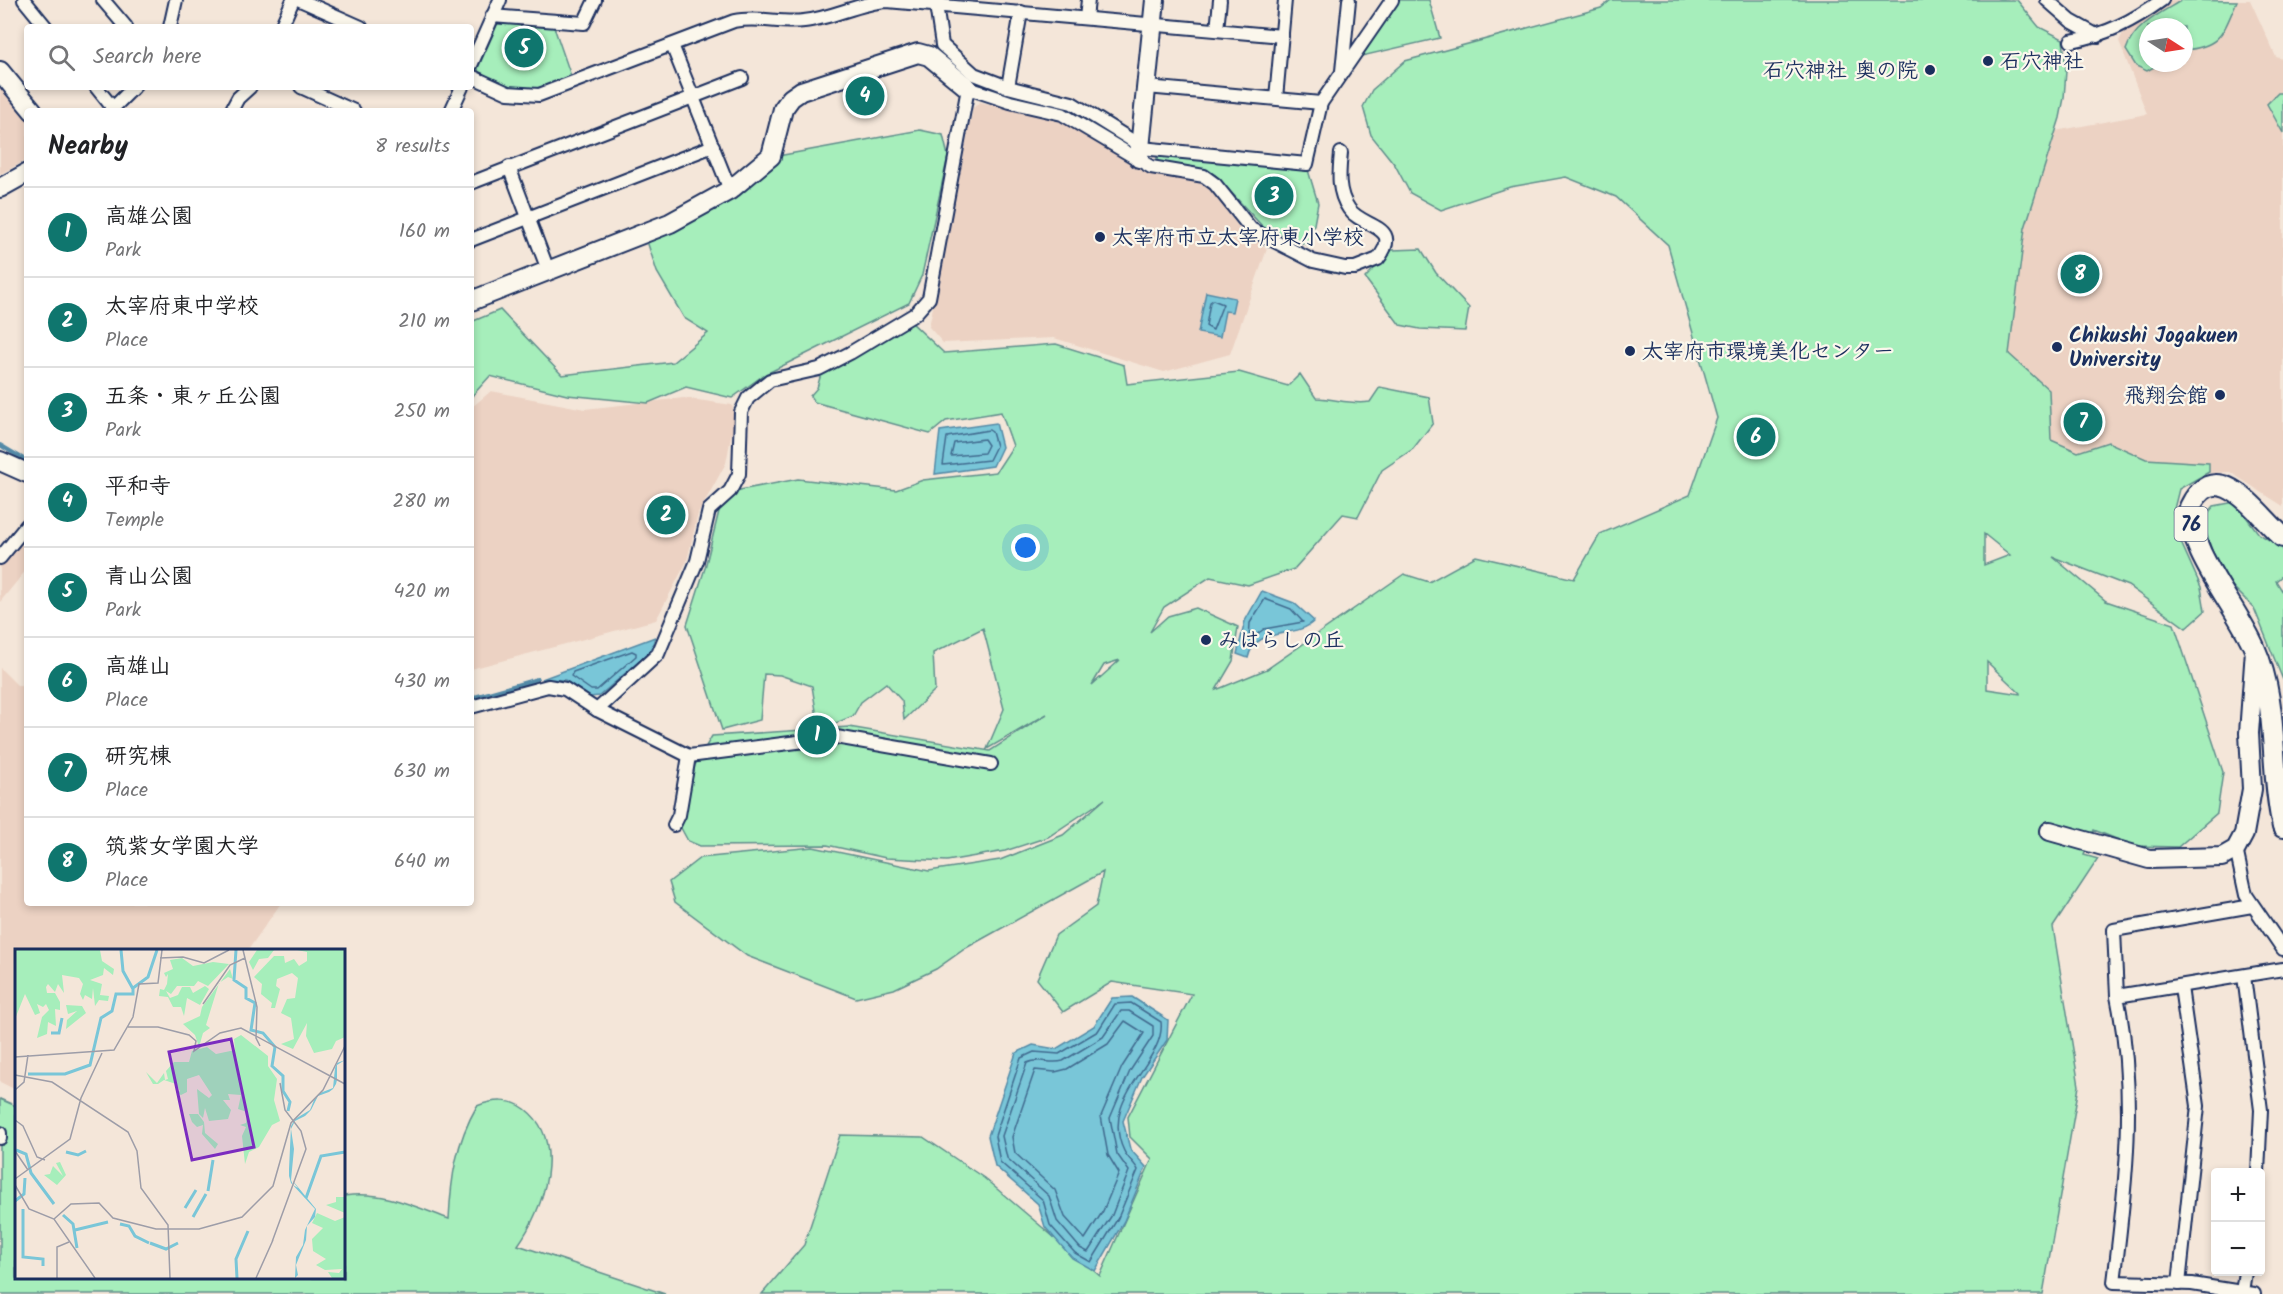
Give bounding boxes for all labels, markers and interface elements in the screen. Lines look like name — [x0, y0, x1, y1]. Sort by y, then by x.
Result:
north arrow — [2139, 18, 2193, 72]
search box — [24, 24, 474, 90]
pin: 5 — [504, 26, 544, 70]
text: Search here — [93, 40, 201, 75]
icon: search — [45, 41, 78, 74]
place label: 石穴神社 — [2000, 46, 2084, 79]
marker: 石穴神社 — [1981, 54, 1995, 68]
place label: 石穴神社 奥の院 — [1763, 55, 1918, 88]
marker: 石穴神社 奥の院 — [1923, 63, 1937, 77]
pin: 4 — [846, 74, 884, 118]
text: Nearby — [48, 126, 128, 168]
text: 8 results — [375, 131, 450, 163]
pin: 3 — [1254, 174, 1294, 218]
text: 高雄公園 — [105, 200, 193, 235]
text: 1 — [64, 216, 71, 248]
text: 160 m — [399, 216, 450, 248]
place label: 太宰府市立太宰府東小学校 — [1112, 222, 1364, 255]
marker: 太宰府市立太宰府東小学校 — [1093, 230, 1107, 244]
text: Park — [105, 235, 141, 267]
pin: 8 — [2060, 252, 2100, 296]
text: 太宰府東中学校 — [105, 290, 259, 325]
text: 2 — [62, 306, 73, 338]
text: 210 m — [398, 306, 450, 338]
place label: Chikushi Jogakuen University — [2069, 320, 2238, 377]
text: Place — [105, 325, 148, 357]
place label: 太宰府市環境美化センター — [1642, 336, 1894, 369]
marker: Chikushi Jogakuen University — [2050, 340, 2064, 354]
marker: 太宰府市環境美化センター — [1623, 344, 1637, 358]
text: 五条・東ヶ丘公園 — [105, 380, 281, 415]
place label: 飛翔会館 — [2124, 380, 2208, 413]
marker: 飛翔会館 — [2213, 388, 2227, 402]
text: 3 — [62, 396, 73, 428]
text: 250 m — [394, 396, 450, 428]
pin: 7 — [2064, 400, 2102, 444]
pin: 6 — [1736, 414, 1776, 460]
text: Park — [105, 415, 141, 447]
text: 平和寺 — [105, 470, 171, 505]
text: 4 — [62, 486, 73, 518]
text: 280 m — [392, 486, 450, 518]
pin: 2 — [646, 492, 686, 538]
text: Temple — [105, 505, 164, 537]
road number: 76 — [2174, 507, 2208, 541]
your location — [1011, 533, 1040, 562]
text: 青山公園 — [105, 560, 193, 595]
text: 5 — [62, 576, 73, 608]
text: 420 m — [393, 576, 450, 608]
text: Park — [105, 595, 141, 627]
place label: みはらしの丘 — [1218, 625, 1344, 658]
marker: みはらしの丘 — [1199, 633, 1213, 647]
text: 高雄山 — [105, 650, 171, 685]
text: 6 — [62, 666, 73, 698]
text: 430 m — [394, 666, 450, 698]
text: Place — [105, 685, 148, 717]
pin: 1 — [798, 712, 836, 758]
text: 研究棟 — [105, 740, 171, 775]
text: 7 — [63, 756, 72, 788]
text: 630 m — [394, 756, 450, 788]
text: Place — [105, 775, 148, 807]
text: 筑紫女学園大学 — [105, 830, 259, 865]
text: 8 — [62, 846, 73, 878]
text: 640 m — [394, 846, 450, 878]
text: Place — [105, 865, 148, 897]
inset map — [15, 949, 345, 1279]
map controls — [2211, 1168, 2265, 1276]
button: + — [2211, 1168, 2265, 1222]
button: − — [2211, 1222, 2265, 1276]

